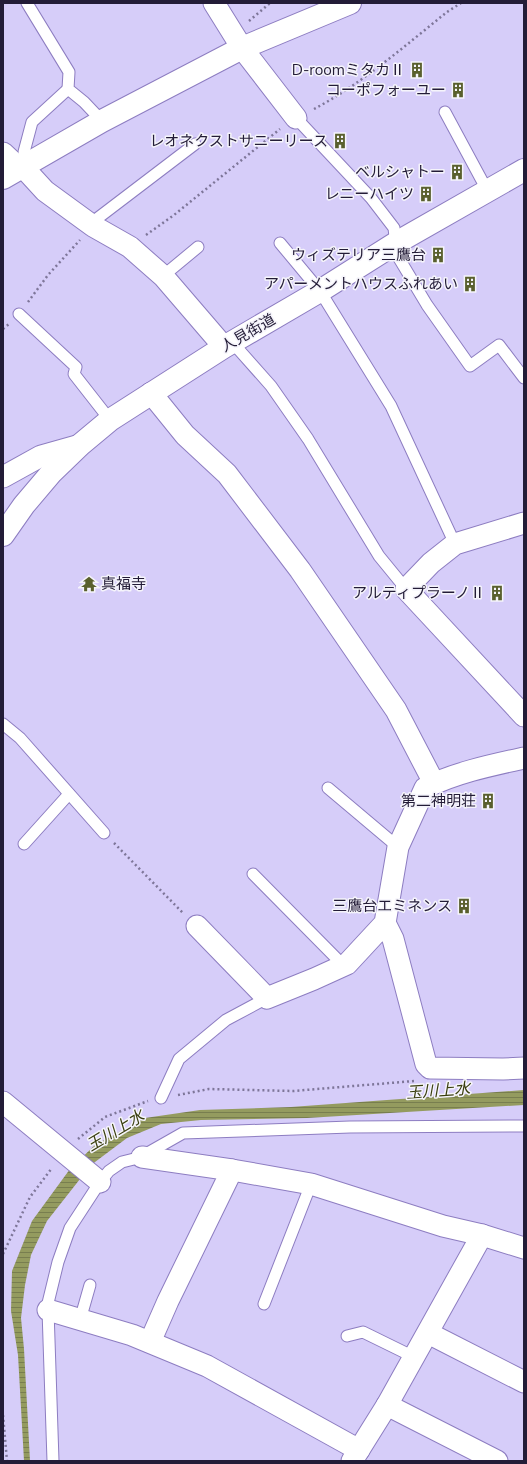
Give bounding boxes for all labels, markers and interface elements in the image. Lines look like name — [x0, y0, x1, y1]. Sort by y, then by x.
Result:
place label: D-roomミタカⅡ — [292, 60, 405, 79]
building icon: D-roomミタカⅡ — [408, 61, 426, 79]
place label: コーポフォーユー — [326, 80, 446, 99]
building icon: コーポフォーユー — [449, 81, 467, 99]
place label: レオネクストサニーリース — [149, 131, 328, 150]
building icon: レオネクストサニーリース — [331, 132, 349, 150]
place label: ベルシャトー — [355, 162, 445, 181]
building icon: ベルシャトー — [448, 163, 466, 181]
place label: レニーハイツ — [325, 184, 414, 203]
building icon: レニーハイツ — [417, 185, 435, 203]
place label: ウィズテリア三鷹台 — [291, 245, 426, 264]
building icon: ウィズテリア三鷹台 — [429, 246, 447, 264]
place label: アパーメントハウスふれあい — [264, 274, 458, 293]
building icon: アパーメントハウスふれあい — [461, 275, 479, 293]
street label: 人見街道 — [217, 309, 278, 356]
place label: 真福寺 — [101, 574, 146, 593]
temple icon: 真福寺 — [80, 575, 98, 593]
place label: アルティプラーノⅡ — [352, 583, 485, 602]
building icon: アルティプラーノⅡ — [488, 584, 506, 602]
place label: 第二神明荘 — [401, 791, 476, 810]
building icon: 第二神明荘 — [479, 792, 497, 810]
place label: 三鷹台エミネンス — [332, 896, 452, 915]
building icon: 三鷹台エミネンス — [455, 897, 473, 915]
water label: 玉川上水 — [405, 1078, 473, 1102]
water label: 玉川上水 — [82, 1104, 149, 1155]

